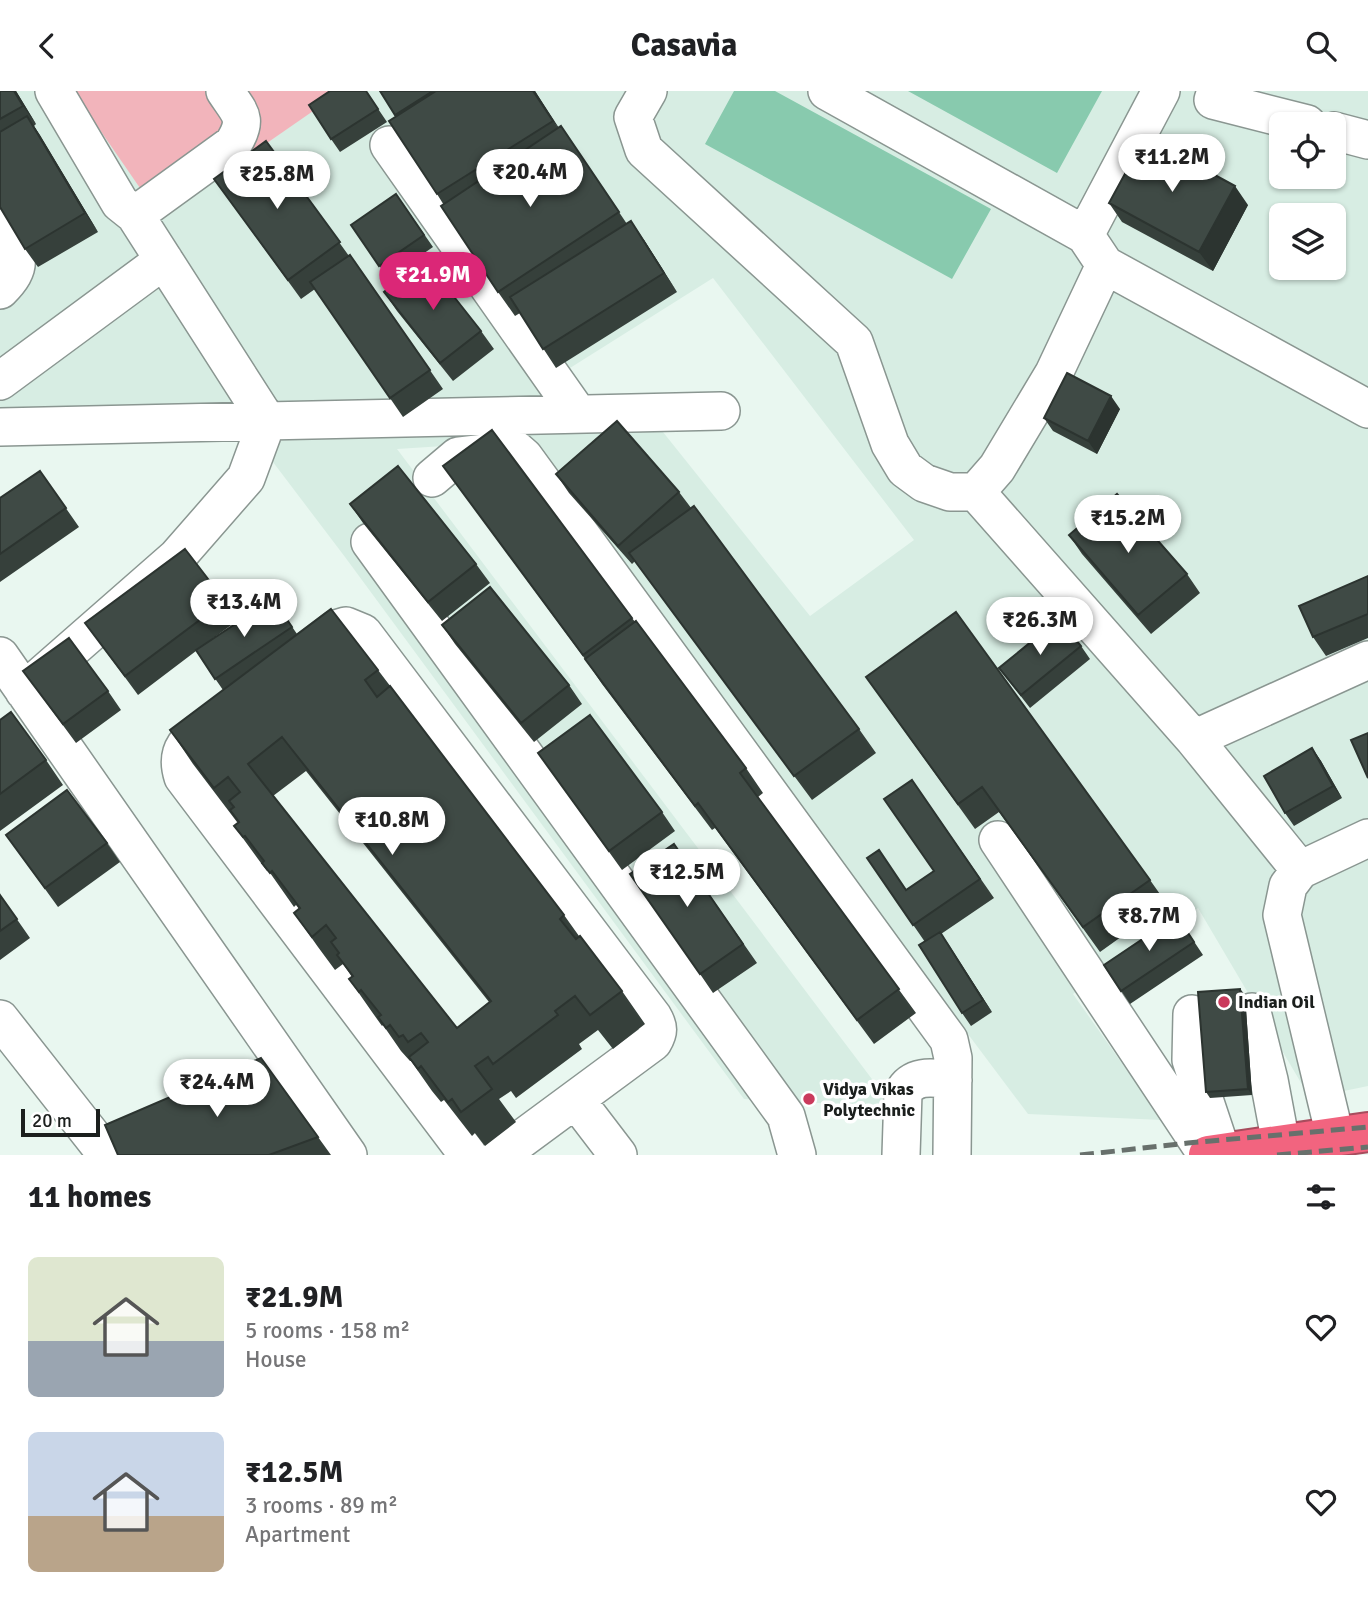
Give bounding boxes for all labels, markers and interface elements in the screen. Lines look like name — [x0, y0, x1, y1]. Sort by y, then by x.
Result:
text: Casavia — [631, 26, 737, 65]
icon: back — [28, 27, 66, 65]
icon: search — [1302, 27, 1340, 65]
map controls — [1269, 112, 1346, 280]
button: locate — [1269, 112, 1346, 189]
pin: ₹11.2M — [1115, 134, 1229, 194]
text: ₹11.2M — [1134, 142, 1210, 171]
pin: ₹20.4M — [473, 149, 587, 209]
pin: ₹25.8M — [220, 151, 334, 211]
text: ₹20.4M — [492, 157, 568, 186]
text: ₹25.8M — [239, 159, 315, 188]
button: layers — [1269, 203, 1346, 280]
pin: ₹21.9M — [376, 253, 490, 312]
text: ₹21.9M — [395, 260, 471, 289]
pin: ₹15.2M — [1071, 496, 1185, 555]
text: ₹15.2M — [1090, 503, 1166, 532]
pin: ₹13.4M — [187, 580, 301, 639]
text: ₹13.4M — [206, 587, 282, 616]
pin: ₹26.3M — [983, 597, 1097, 657]
text: ₹26.3M — [1002, 605, 1078, 634]
pin: ₹10.8M — [335, 797, 449, 857]
text: ₹10.8M — [354, 805, 430, 834]
pin: ₹12.5M — [630, 849, 744, 909]
text: ₹12.5M — [649, 857, 725, 886]
pin: ₹8.7M — [1100, 893, 1198, 953]
text: ₹8.7M — [1117, 901, 1181, 930]
place label: Indian Oil — [1238, 991, 1315, 1013]
marker: Indian Oil — [1216, 994, 1232, 1010]
pin: ₹24.4M — [160, 1059, 274, 1119]
text: ₹24.4M — [179, 1067, 255, 1096]
place label: Vidya Vikas Polytechnic — [823, 1078, 916, 1121]
marker: Vidya Vikas Polytechnic — [801, 1091, 817, 1107]
scale bar — [21, 1106, 100, 1138]
text: 20 m — [32, 1109, 72, 1133]
icon: filters — [1302, 1178, 1340, 1216]
text: 11 homes — [28, 1179, 151, 1216]
text: ₹21.9M — [245, 1279, 343, 1316]
icon: home — [84, 1285, 168, 1369]
icon: heart — [1302, 1308, 1340, 1346]
text: 5 rooms · 158 m² — [245, 1316, 410, 1345]
text: House — [245, 1345, 307, 1374]
text: ₹12.5M — [245, 1454, 343, 1491]
icon: home — [84, 1460, 168, 1544]
icon: heart — [1302, 1483, 1340, 1521]
text: 3 rooms · 89 m² — [245, 1491, 398, 1520]
text: Apartment — [245, 1520, 350, 1549]

